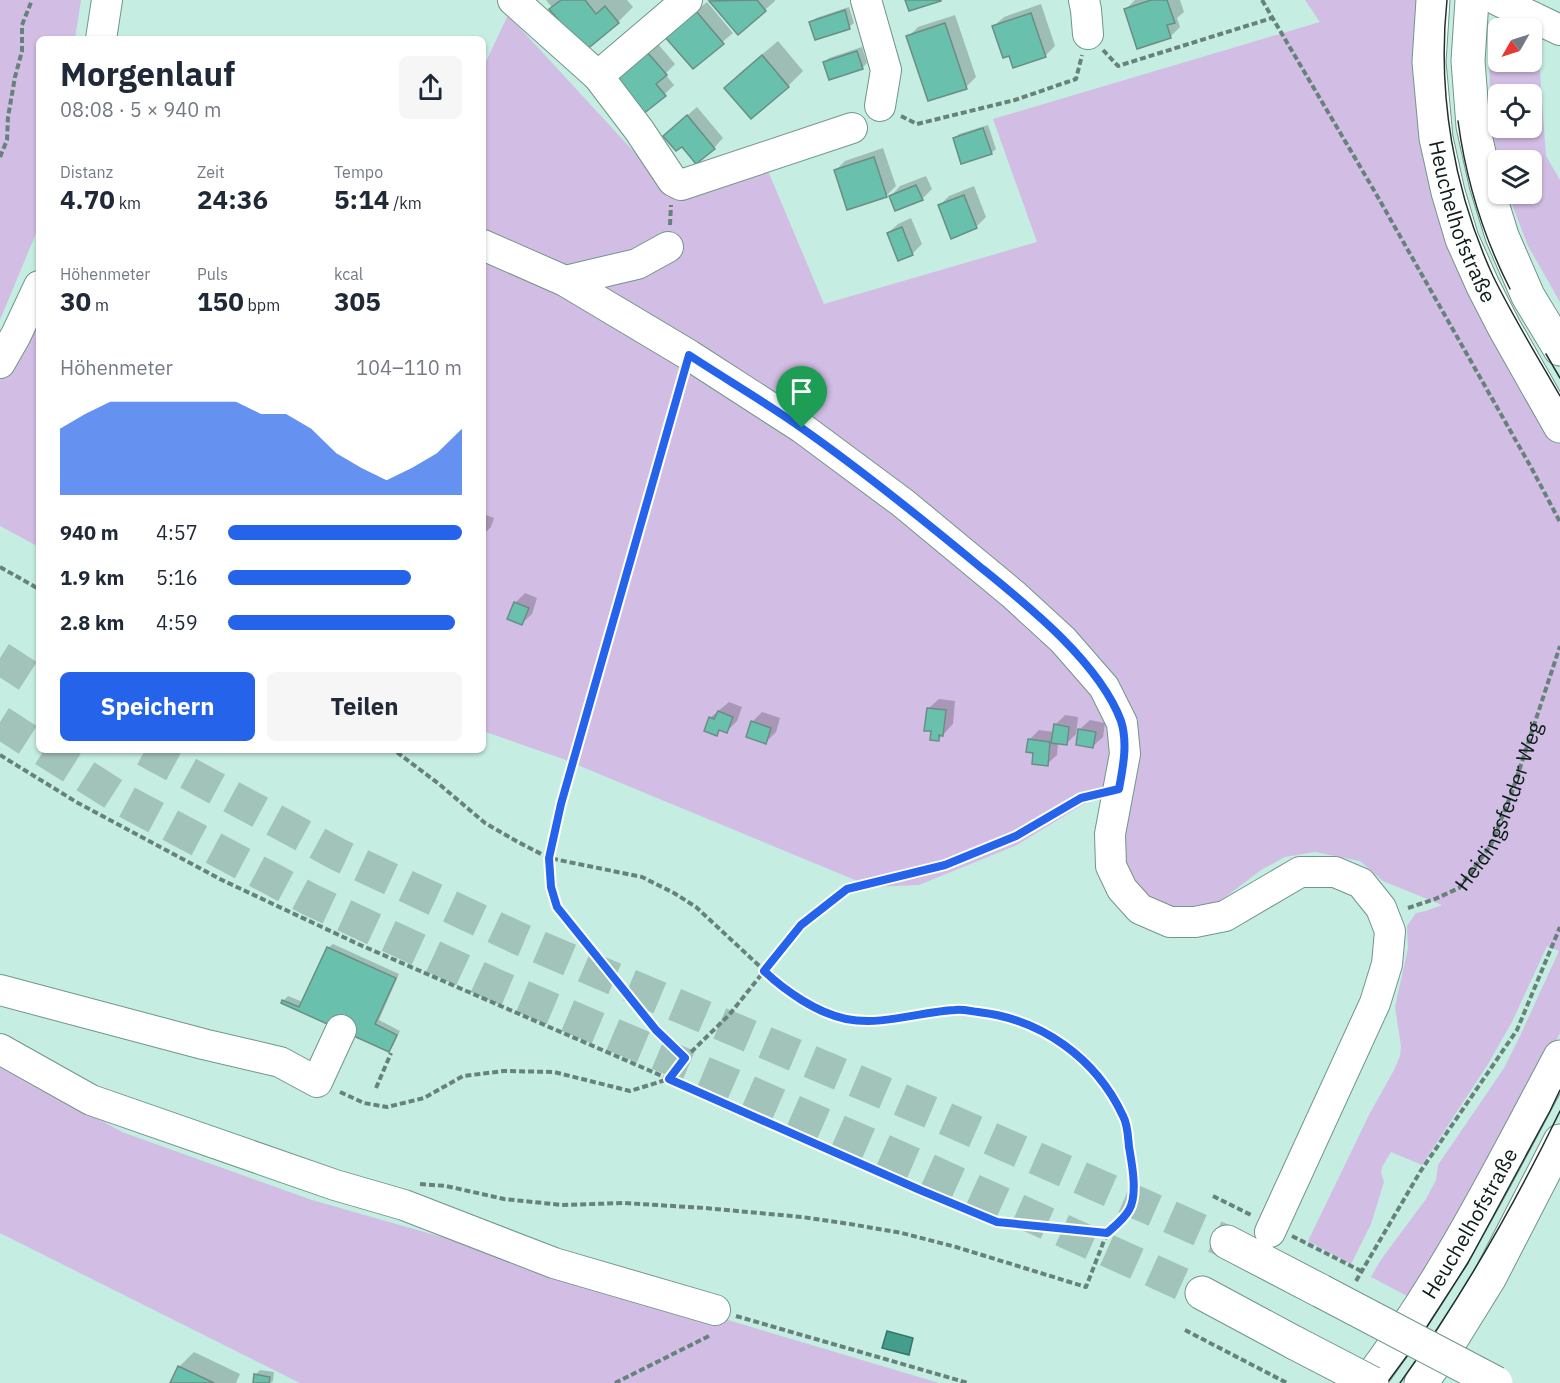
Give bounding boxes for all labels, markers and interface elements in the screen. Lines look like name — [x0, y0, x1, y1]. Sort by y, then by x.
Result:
north arrow — [1488, 18, 1542, 72]
map controls — [1488, 18, 1542, 204]
text: Morgenlauf — [60, 52, 235, 95]
button: share — [399, 56, 462, 119]
button: locate — [1488, 84, 1542, 138]
text: 08:08 · 5 × 940 m — [60, 96, 221, 123]
street label: Heuchelhofstraße — [1423, 138, 1503, 307]
button: layers — [1488, 150, 1542, 204]
text: Distanz — [60, 162, 113, 182]
text: Zeit — [197, 162, 225, 182]
text: Tempo — [334, 162, 383, 182]
text: 4.70 — [60, 182, 115, 216]
text: 24:36 — [197, 182, 268, 216]
text: 5:14 — [334, 182, 389, 216]
text: km — [115, 193, 141, 213]
text: /km — [389, 193, 422, 213]
text: Höhenmeter — [60, 264, 150, 284]
text: Puls — [197, 264, 228, 284]
text: kcal — [334, 264, 363, 284]
text: 30 — [60, 284, 91, 318]
text: 150 — [197, 284, 244, 318]
text: 305 — [334, 284, 381, 318]
text: m — [91, 295, 109, 315]
text: bpm — [244, 295, 280, 315]
text: Höhenmeter — [60, 354, 173, 381]
text: 104–110 m — [356, 354, 462, 381]
pin — [776, 366, 827, 428]
icon: arrive — [785, 375, 818, 408]
text: 940 m — [60, 519, 119, 546]
text: 4:57 — [156, 519, 198, 546]
text: 1.9 km — [60, 564, 124, 591]
text: 5:16 — [156, 564, 198, 591]
text: 2.8 km — [60, 609, 124, 636]
text: 4:59 — [156, 609, 198, 636]
button: Speichern — [60, 672, 255, 741]
button: Teilen — [267, 672, 462, 741]
street label: Heidingsfelder Weg — [1448, 718, 1548, 896]
street label: Heuchelhofstraße — [1415, 1143, 1523, 1304]

